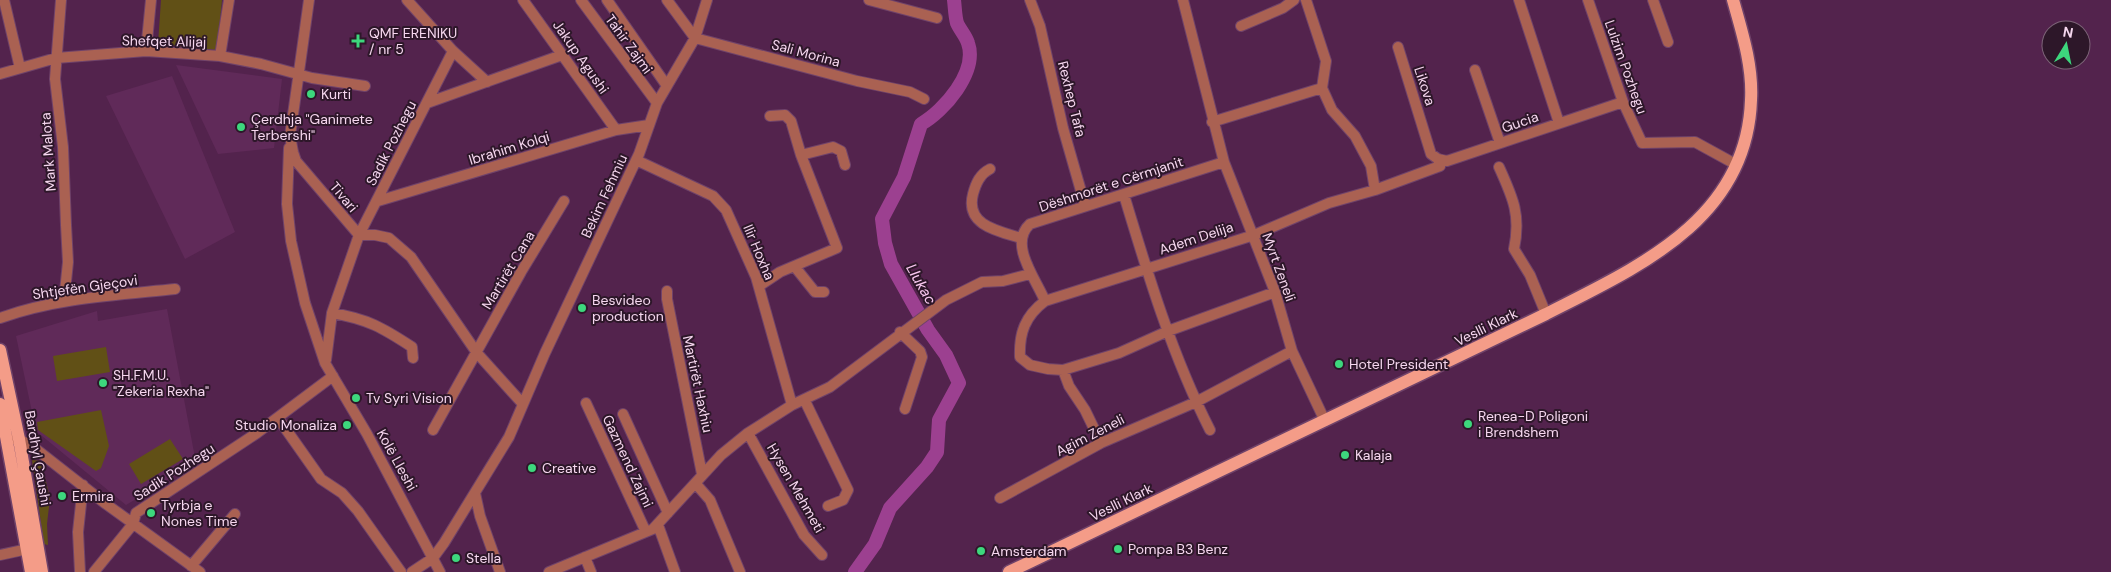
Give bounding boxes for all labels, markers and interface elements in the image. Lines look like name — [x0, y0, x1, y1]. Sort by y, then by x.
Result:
street label: Tahir Zajmi — [601, 11, 657, 77]
street label: Jakup Agushi — [549, 17, 613, 97]
street label: Lulzim Pozhegu — [1601, 18, 1651, 116]
north arrow — [2041, 20, 2091, 70]
text: N — [2062, 22, 2075, 42]
place label: QMF ERENIKU / nr 5 — [369, 24, 457, 58]
street label: Shefqet Alijaj — [122, 31, 206, 51]
marker: QMF ERENIKU / nr 5 — [351, 34, 365, 48]
street label: Sali Morina — [770, 35, 842, 71]
street label: Rexhep Tafa — [1054, 59, 1090, 139]
street label: Likova — [1410, 64, 1440, 108]
place label: Kurti — [321, 85, 351, 103]
marker: Kurti — [305, 88, 317, 100]
street label: Sadik Pozhegu — [362, 98, 420, 188]
street label: Gucia — [1499, 107, 1541, 137]
place label: Çerdhja "Ganimete Terbershi" — [251, 110, 373, 144]
street label: Mark Malota — [36, 112, 60, 192]
marker: Çerdhja "Ganimete Terbershi" — [235, 121, 247, 133]
street label: Ibrahim Kolqi — [466, 127, 552, 169]
street label: Bekim Fehmiu — [577, 151, 631, 241]
street label: Dëshmorët e Cërmjanit — [1037, 152, 1185, 216]
street label: Tivari — [326, 178, 362, 216]
street label: Adem Delija — [1157, 218, 1235, 258]
street label: Ilir Hoxha — [739, 221, 779, 283]
street label: Martirët Cana — [477, 227, 539, 313]
street label: Myrt Zeneli — [1258, 230, 1300, 304]
water label: Llukac — [901, 260, 941, 308]
street label: Shtjefën Gjeçovi — [31, 271, 139, 303]
place label: Besvideo production — [592, 291, 664, 325]
marker: Besvideo production — [576, 302, 588, 314]
street label: Veslli Klark — [1452, 304, 1520, 350]
street label: Martirët Haxhiu — [679, 334, 717, 434]
place label: Hotel President — [1349, 355, 1448, 373]
marker: Hotel President — [1333, 358, 1345, 370]
place label: SH.F.M.U. "Zekeria Rexha" — [113, 366, 209, 400]
marker: SH.F.M.U. "Zekeria Rexha" — [97, 377, 109, 389]
place label: Tv Syri Vision — [366, 389, 452, 407]
marker: Tv Syri Vision — [350, 392, 362, 404]
place label: Renea-D Poligoni i Brendshem — [1478, 407, 1588, 441]
street label: Bardhyl Çaushi — [21, 409, 55, 507]
street label: Agim Zeneli — [1053, 410, 1127, 460]
street label: Gazmend Zajmi — [599, 412, 657, 510]
place label: Studio Monaliza — [235, 416, 337, 434]
marker: Renea-D Poligoni i Brendshem — [1462, 418, 1474, 430]
marker: Studio Monaliza — [341, 419, 353, 431]
street label: Kolë Lleshi — [373, 426, 421, 494]
street label: Sadik Pozhegu — [130, 439, 218, 505]
street label: Hysen Mehmeti — [763, 440, 829, 536]
place label: Kalaja — [1355, 446, 1392, 464]
marker: Kalaja — [1339, 449, 1351, 461]
place label: Creative — [542, 459, 596, 477]
marker: Creative — [526, 462, 538, 474]
street label: Veslli Klark — [1087, 479, 1155, 525]
place label: Ermira — [72, 487, 114, 505]
marker: Ermira — [56, 490, 68, 502]
place label: Tyrbja e Nones Time — [161, 496, 237, 530]
marker: Tyrbja e Nones Time — [145, 507, 157, 519]
place label: Pompa B3 Benz — [1128, 540, 1228, 558]
place label: Amsterdam — [991, 542, 1067, 560]
marker: Pompa B3 Benz — [1112, 543, 1124, 555]
marker: Amsterdam — [975, 545, 987, 557]
place label: Stella — [466, 549, 501, 567]
marker: Stella — [450, 552, 462, 564]

